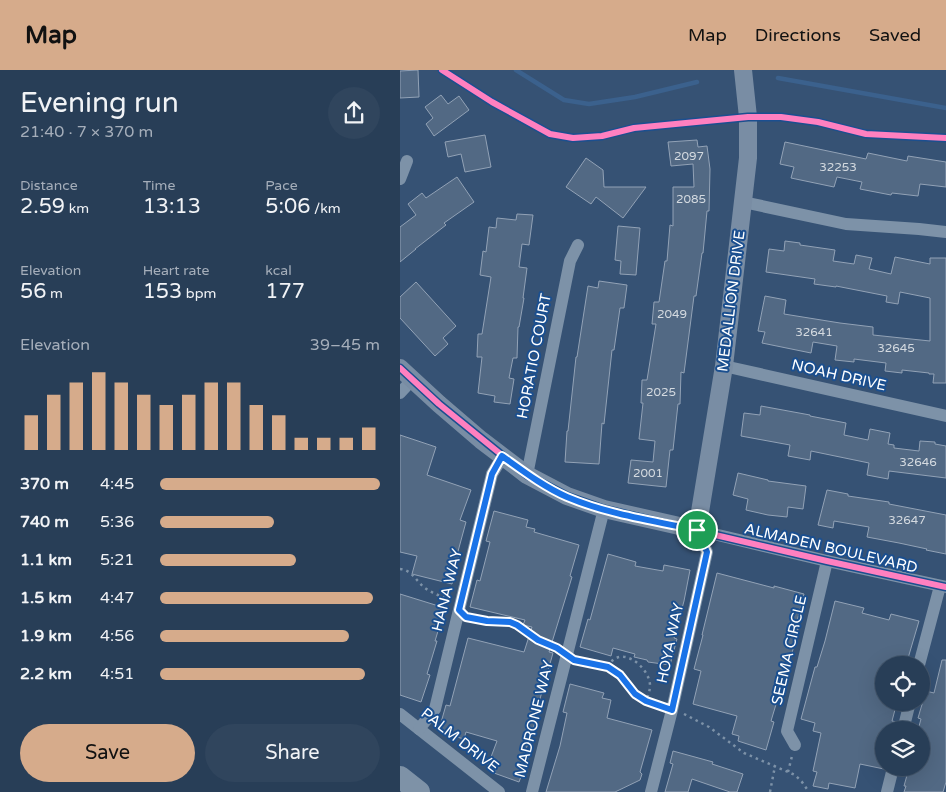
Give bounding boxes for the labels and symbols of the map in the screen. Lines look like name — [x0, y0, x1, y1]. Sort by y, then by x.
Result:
house number: 2097 — [674, 149, 704, 163]
house number: 32253 — [819, 160, 857, 174]
house number: 2085 — [676, 192, 706, 206]
street label: MEDALLION DRIVE — [713, 229, 749, 373]
street label: HORATIO COURT — [513, 292, 555, 420]
house number: 2049 — [657, 307, 687, 321]
house number: 32641 — [795, 325, 833, 339]
house number: 32645 — [877, 341, 915, 355]
street label: NOAH DRIVE — [790, 355, 888, 395]
house number: 2025 — [646, 385, 676, 399]
house number: 32646 — [899, 455, 937, 469]
house number: 2001 — [633, 466, 663, 480]
pin — [676, 509, 718, 551]
house number: 32647 — [888, 513, 926, 527]
street label: ALMADEN BOULEVARD — [743, 519, 919, 577]
street label: HANA WAY — [428, 546, 466, 633]
street label: SEEMA CIRCLE — [768, 593, 810, 707]
street label: HOYA WAY — [653, 601, 687, 685]
street label: MADRONE WAY — [511, 658, 557, 780]
street label: PALM DRIVE — [417, 704, 503, 776]

